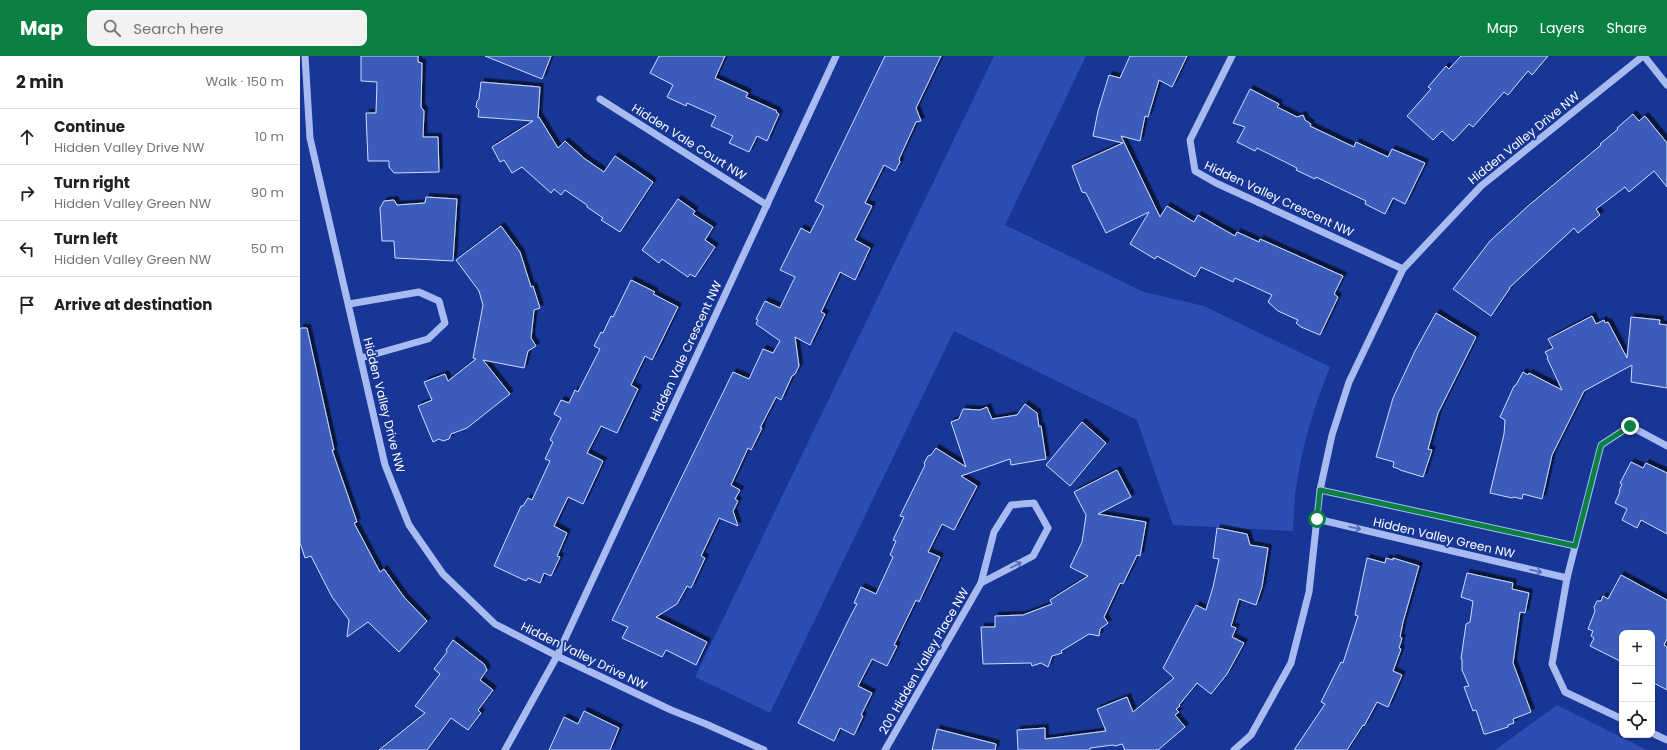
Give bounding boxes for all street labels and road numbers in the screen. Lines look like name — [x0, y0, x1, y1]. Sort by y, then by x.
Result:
street label: Hidden Valley Drive NW — [1464, 87, 1583, 188]
street label: Hidden Vale Court NW — [629, 99, 750, 184]
street label: Hidden Valley Crescent NW — [1202, 156, 1357, 241]
street label: Hidden Vale Crescent NW — [645, 278, 726, 424]
street label: Hidden Valley Drive NW — [359, 335, 410, 475]
street label: Hidden Valley Green NW — [1372, 513, 1517, 562]
street label: 200 Hidden Valley Place NW — [875, 584, 973, 737]
street label: Hidden Valley Drive NW — [518, 617, 651, 694]

